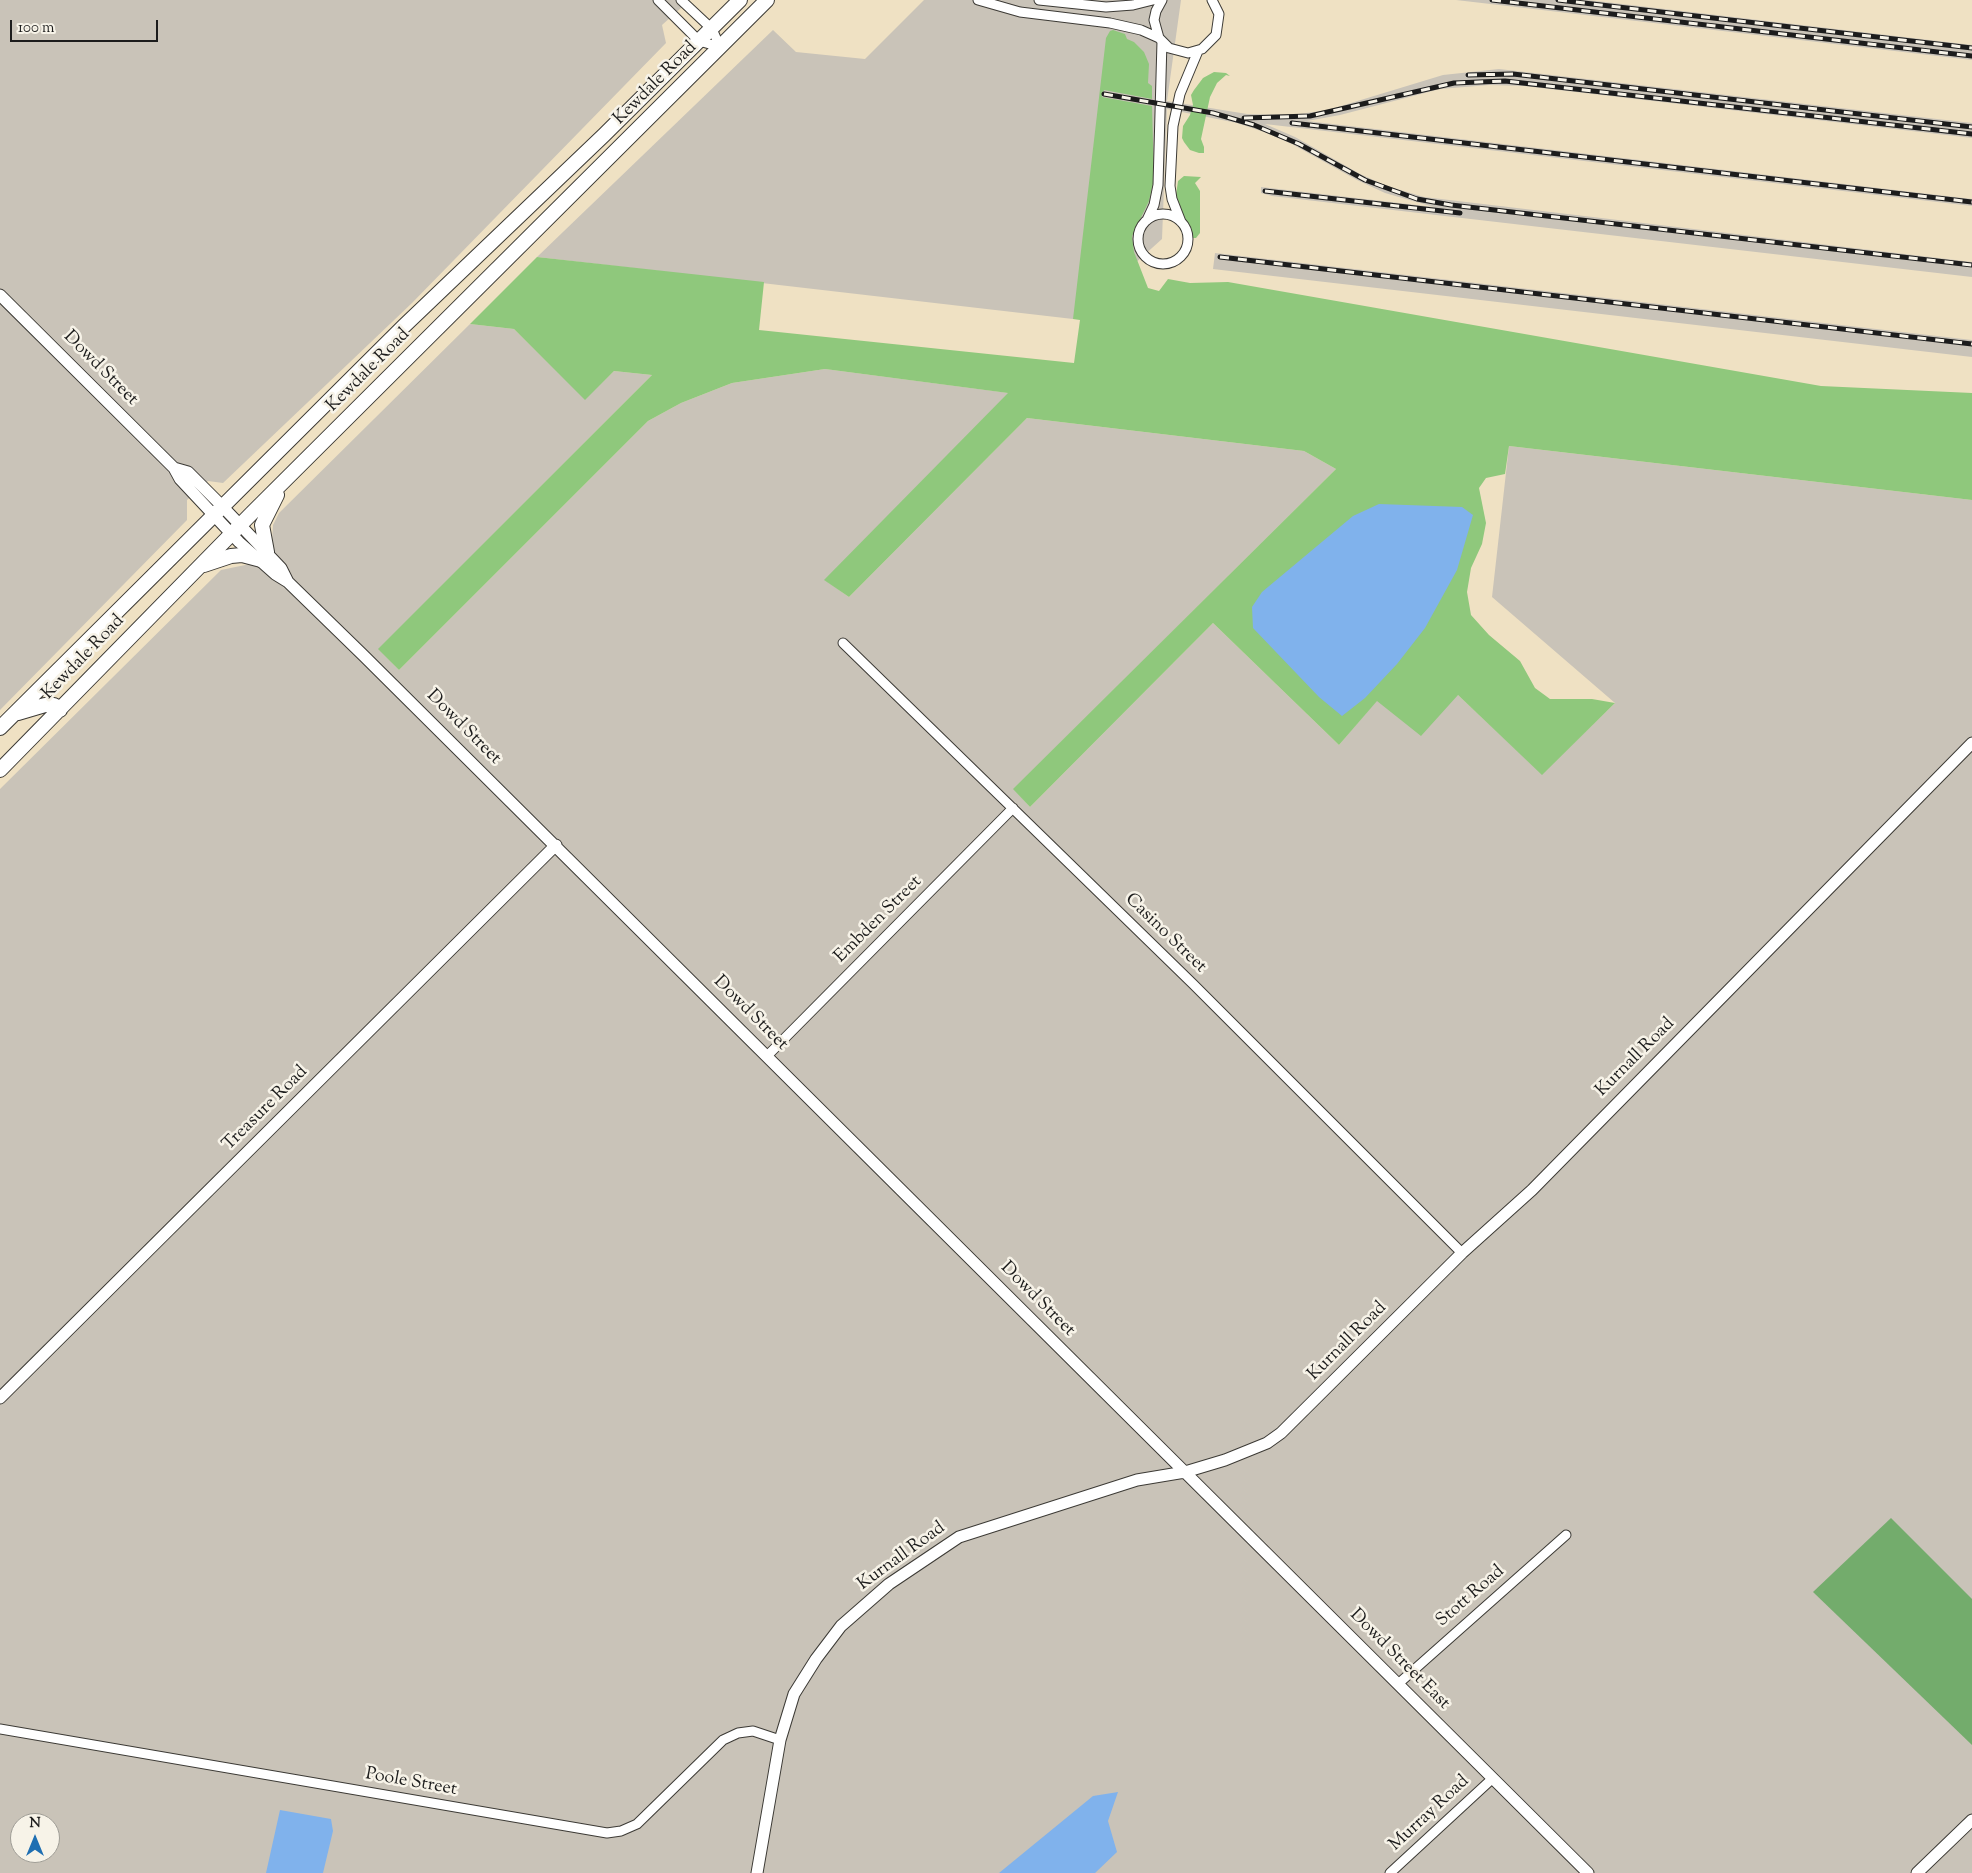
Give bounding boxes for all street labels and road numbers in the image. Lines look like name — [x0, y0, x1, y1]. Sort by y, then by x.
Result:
street label: Kewdale Road — [610, 38, 702, 130]
street label: Kewdale Road — [323, 325, 415, 417]
street label: Dowd Street — [58, 327, 142, 411]
street label: Kewdale Road — [38, 611, 130, 705]
street label: Dowd Street — [421, 686, 505, 770]
street label: Embden Street — [831, 872, 927, 968]
street label: Casino Street — [1120, 890, 1210, 978]
street label: Dowd Street — [708, 972, 792, 1056]
street label: Kurnall Road — [1592, 1014, 1680, 1102]
street label: Treasure Road — [219, 1062, 313, 1156]
street label: Dowd Street — [995, 1258, 1079, 1342]
street label: Kurnall Road — [1304, 1298, 1392, 1386]
street label: Kurnall Road — [854, 1518, 950, 1596]
street label: Stott Road — [1432, 1562, 1510, 1632]
street label: Dowd Street East — [1344, 1605, 1454, 1715]
street label: Poole Street — [364, 1764, 458, 1802]
street label: Murray Road — [1386, 1772, 1474, 1856]

